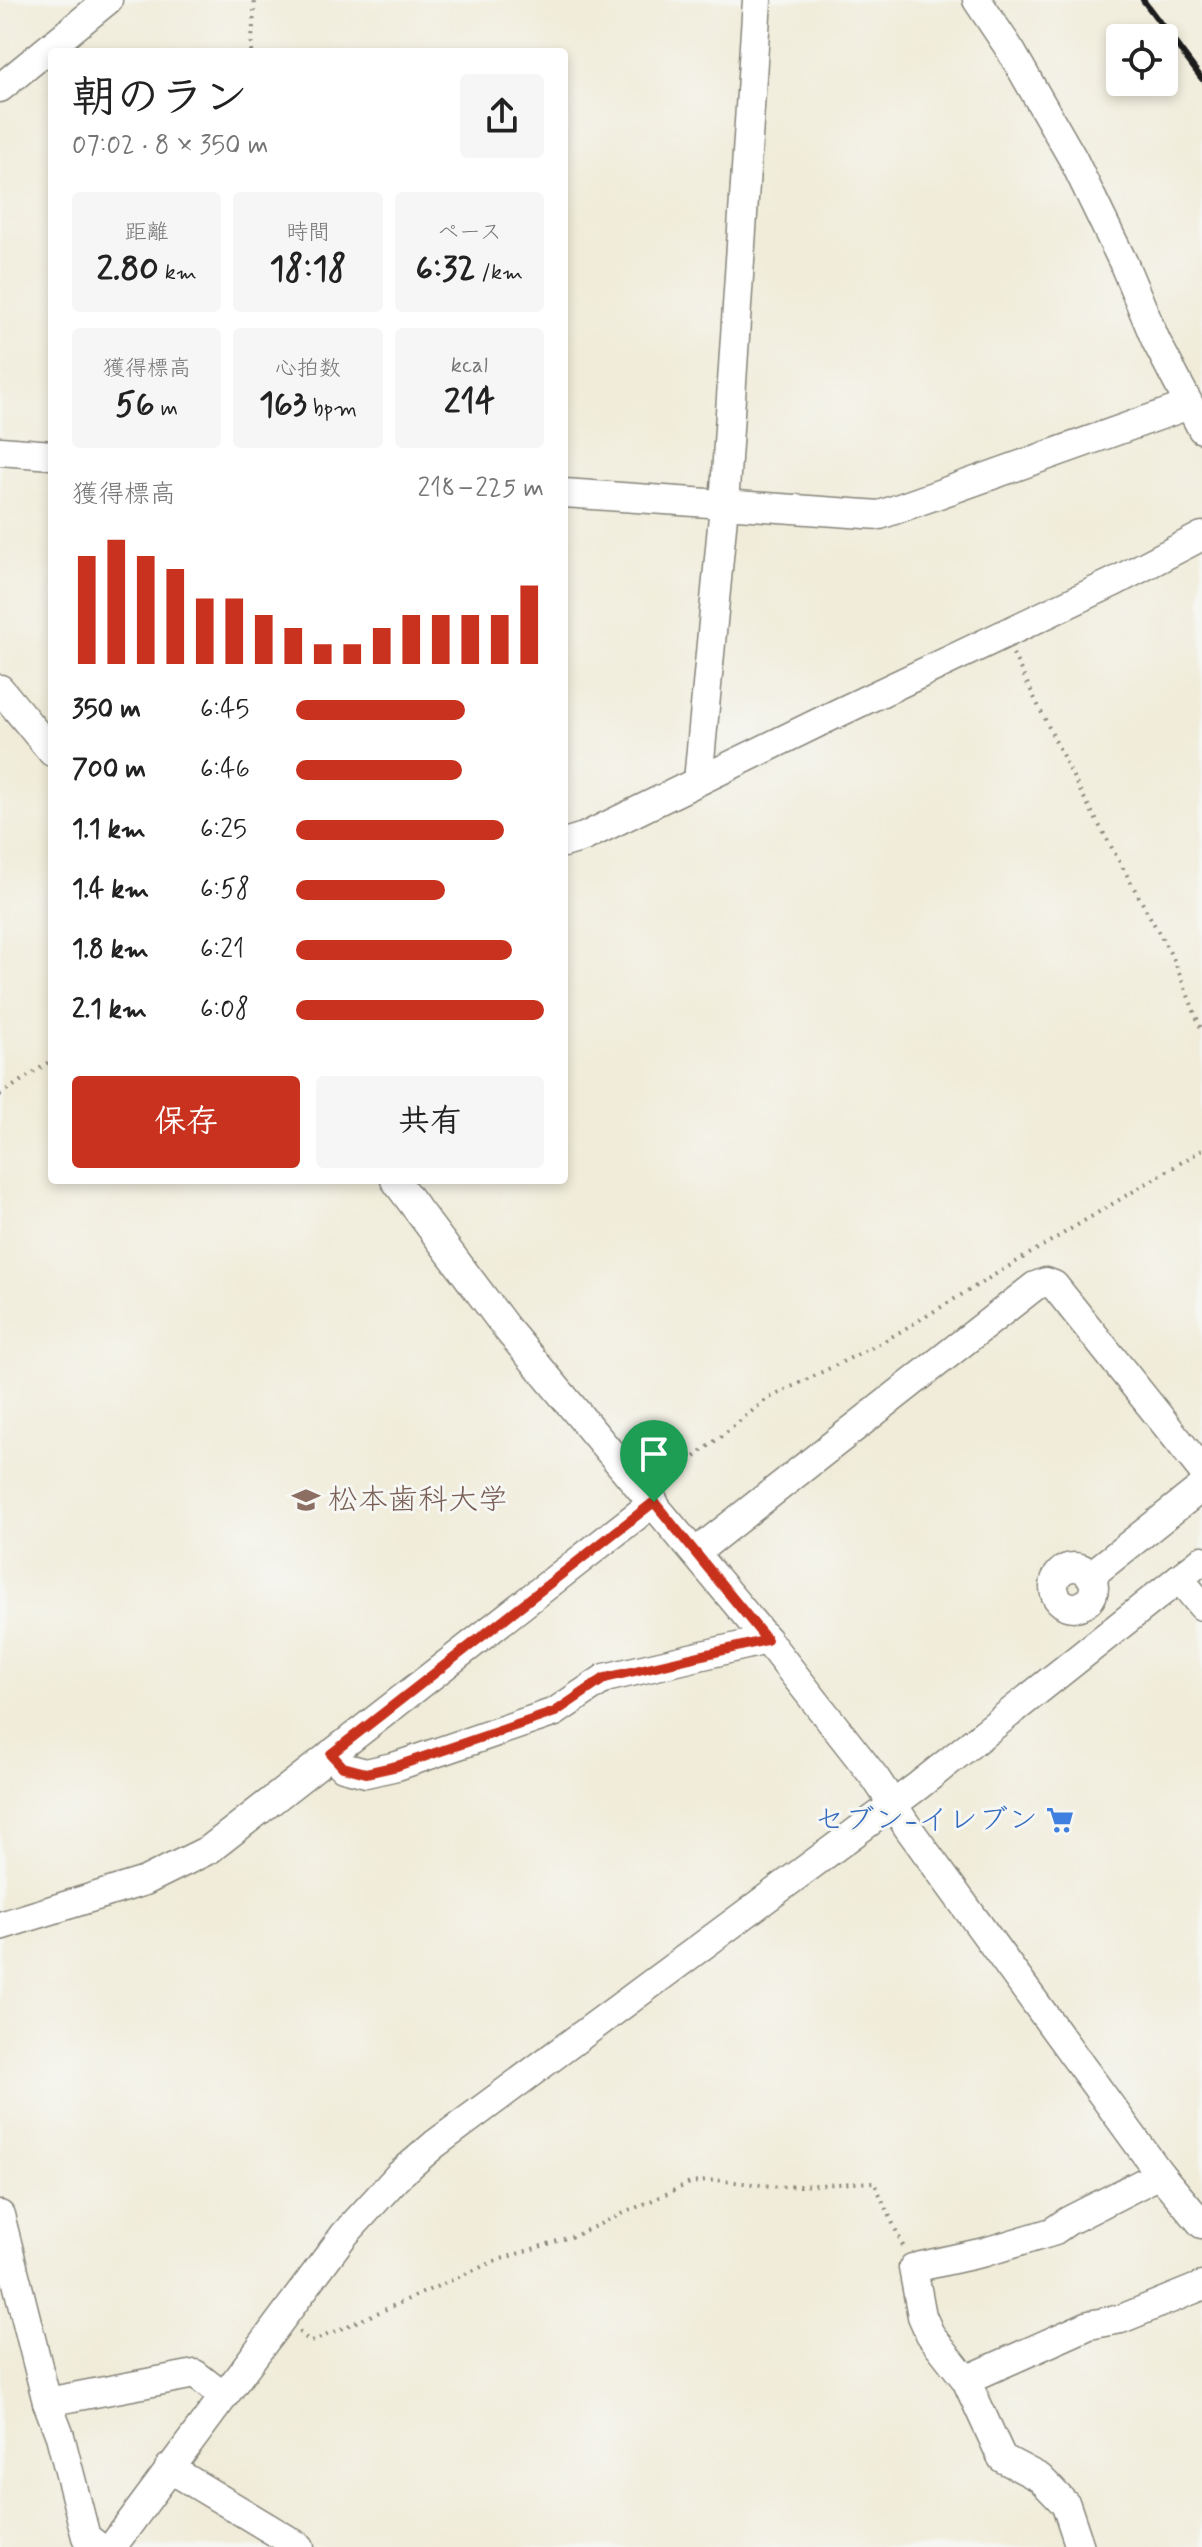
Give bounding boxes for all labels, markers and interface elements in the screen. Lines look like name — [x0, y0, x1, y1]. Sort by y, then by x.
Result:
map controls — [1106, 24, 1178, 96]
button: locate — [1106, 24, 1178, 96]
text: 朝のラン — [72, 70, 248, 128]
button: share — [460, 74, 544, 158]
text: 07:02 · 8 × 350 m — [72, 129, 268, 163]
text: 距離 — [125, 219, 169, 247]
text: 時間 — [286, 219, 330, 247]
text: ペース — [437, 219, 502, 247]
text: 2.80 — [96, 247, 159, 292]
text: 18:18 — [270, 247, 346, 292]
text: 6:32 — [416, 247, 475, 292]
text: km — [159, 259, 197, 287]
text: /km — [475, 259, 523, 287]
text: kcal — [451, 352, 488, 380]
text: 獲得標高 — [103, 355, 191, 383]
text: 心拍数 — [275, 355, 341, 383]
text: 214 — [444, 380, 495, 425]
text: 56 — [115, 383, 155, 428]
text: 163 — [259, 383, 307, 428]
text: m — [155, 395, 178, 423]
text: bpm — [307, 395, 357, 423]
text: 218–225 m — [417, 472, 544, 506]
text: 獲得標高 — [72, 478, 176, 512]
text: 350 m — [72, 693, 141, 727]
text: 6:45 — [200, 693, 249, 727]
text: 700 m — [72, 753, 146, 787]
text: 6:46 — [200, 753, 250, 787]
text: 1.1 km — [72, 813, 146, 847]
text: 6:25 — [200, 813, 247, 847]
text: 1.4 km — [72, 873, 149, 907]
text: 6:58 — [200, 873, 250, 907]
text: 1.8 km — [72, 933, 149, 967]
text: 6:21 — [200, 933, 244, 967]
text: 2.1 km — [72, 993, 147, 1027]
text: 6:08 — [200, 993, 249, 1027]
button: 保存 — [72, 1076, 300, 1168]
button: 共有 — [316, 1076, 544, 1168]
pin — [620, 1420, 688, 1502]
icon: arrive — [632, 1432, 676, 1476]
place label: 松本歯科大学 — [328, 1481, 508, 1520]
school or university icon: 松本歯科大学 — [291, 1485, 321, 1515]
place label: セブン-イレブン — [815, 1801, 1038, 1840]
supermarket icon: セブン-イレブン — [1045, 1805, 1075, 1835]

